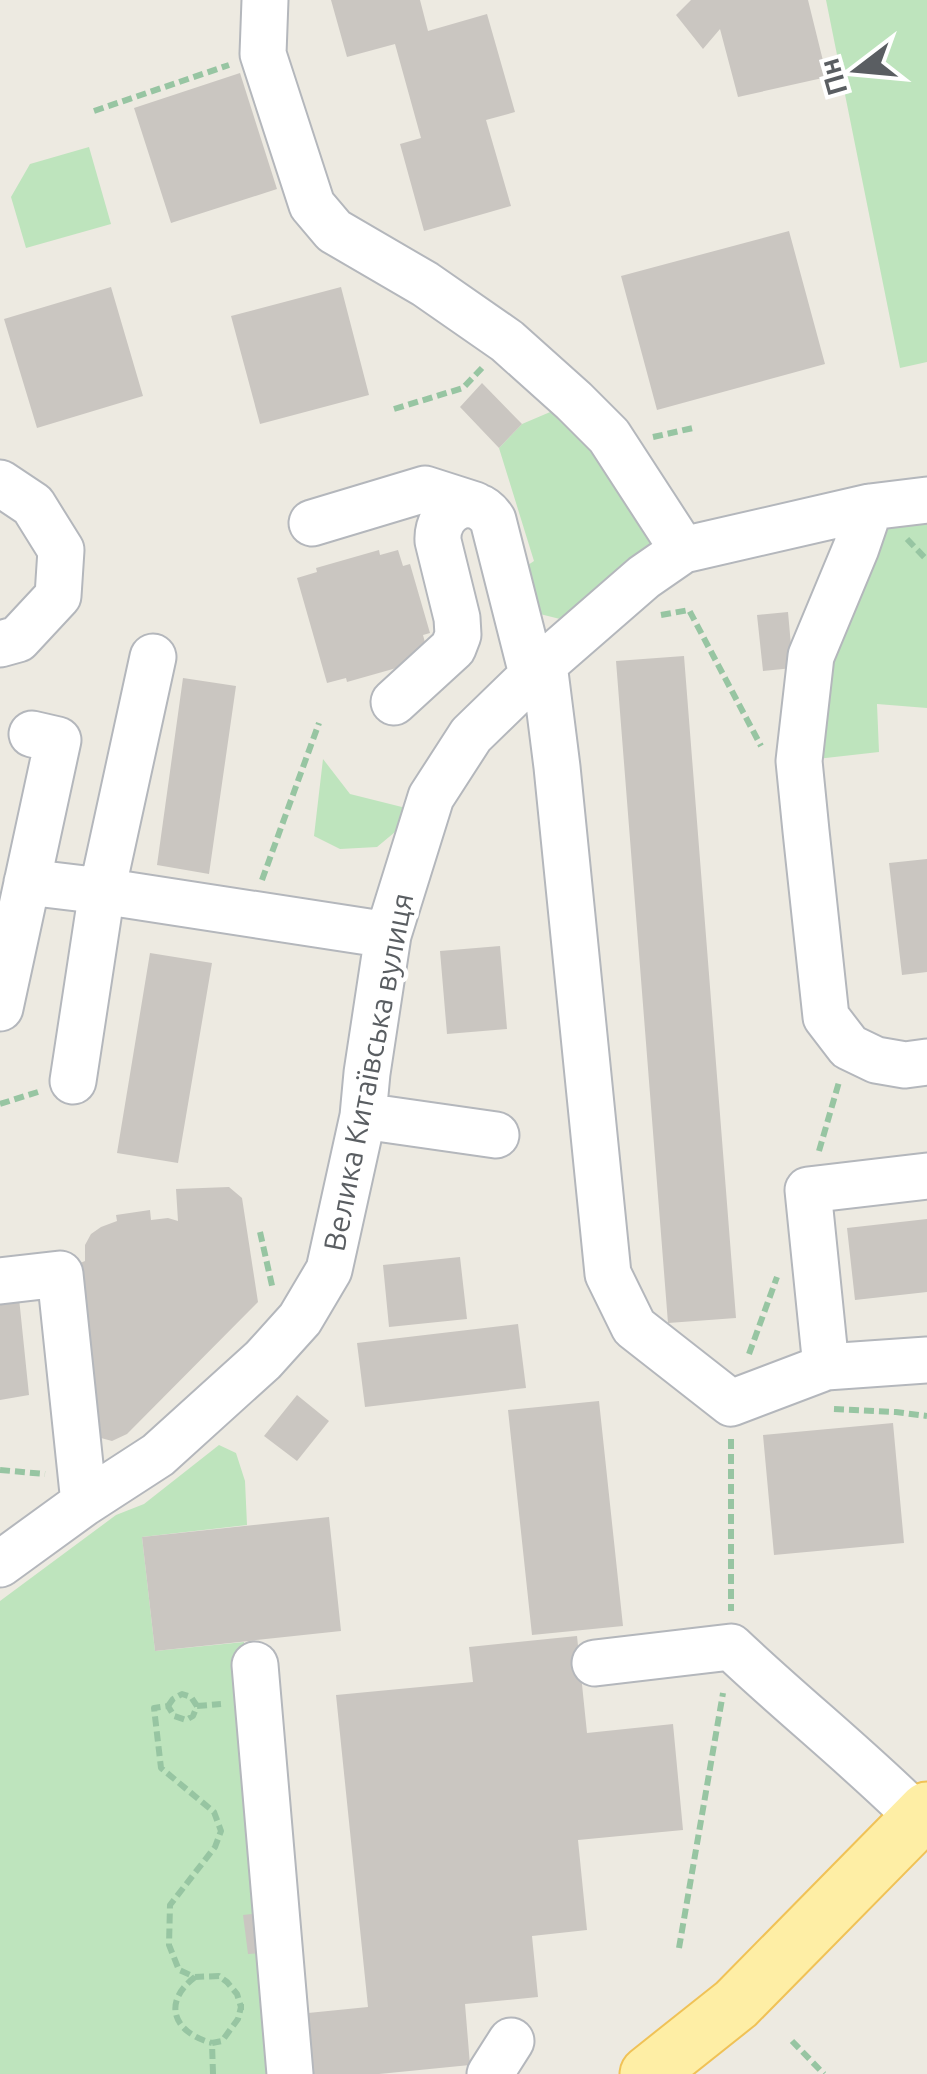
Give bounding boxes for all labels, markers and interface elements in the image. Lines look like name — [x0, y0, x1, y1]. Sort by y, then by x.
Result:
north arrow — [807, 20, 907, 120]
text: Пн — [813, 55, 852, 99]
street label: Велика Китаївська вулиця — [317, 890, 419, 1254]

